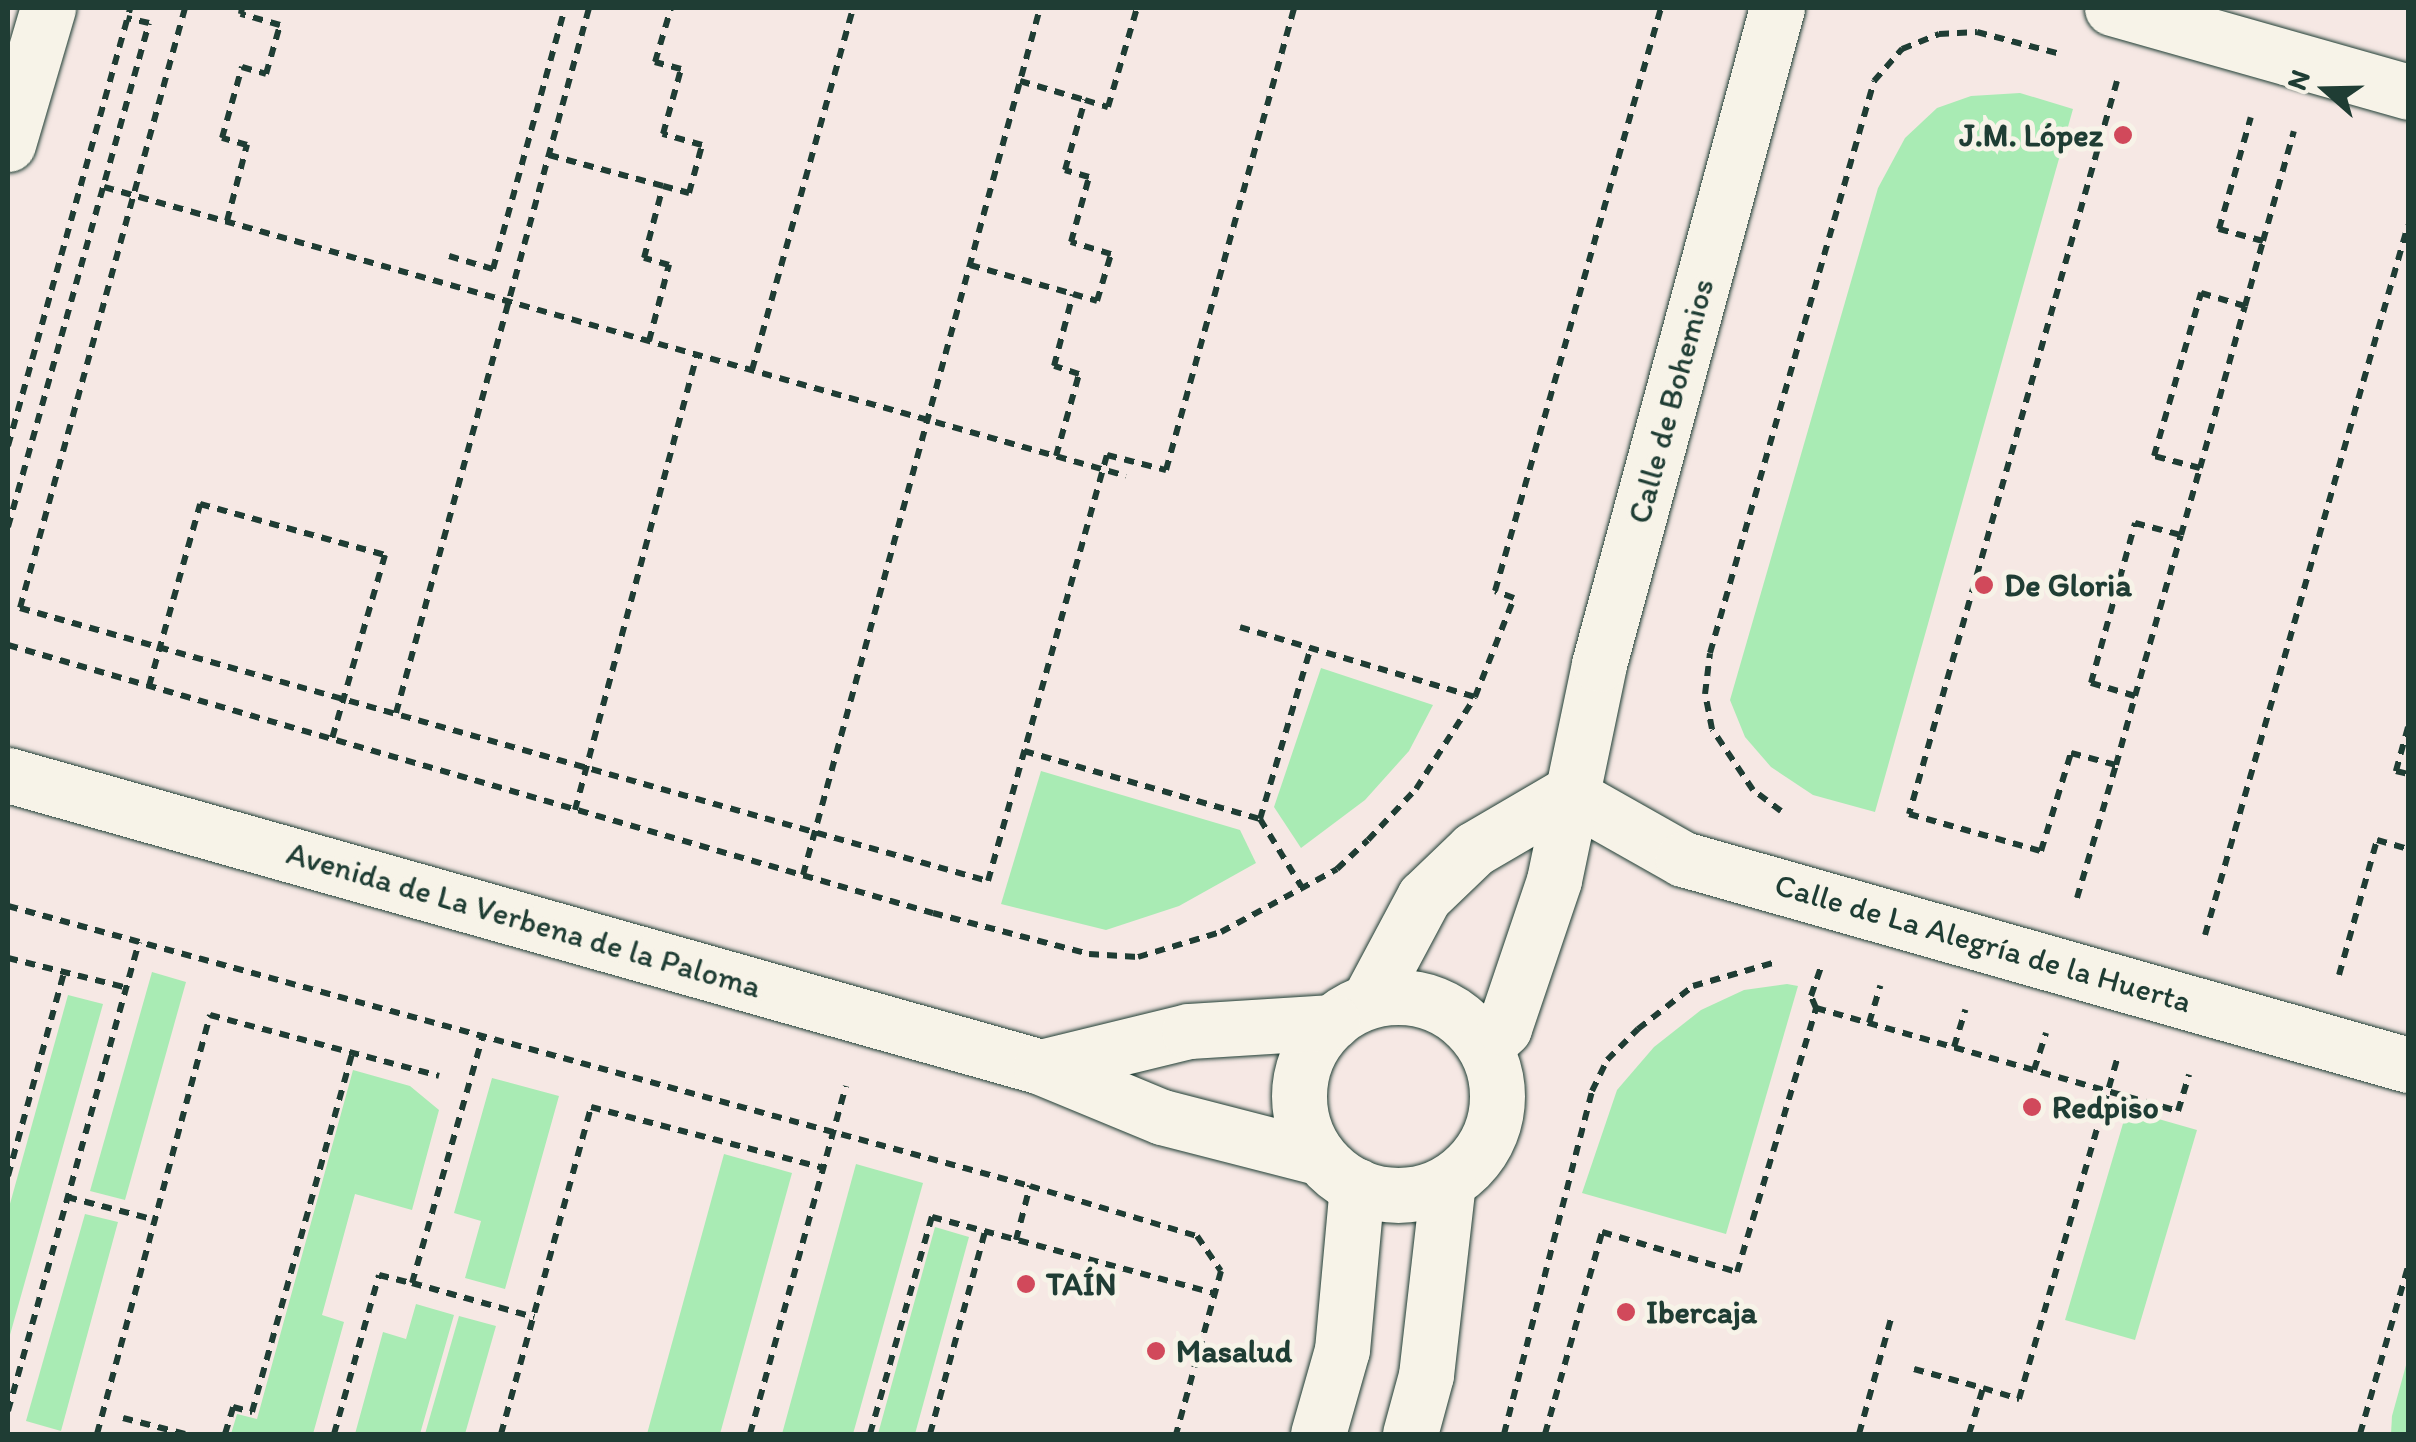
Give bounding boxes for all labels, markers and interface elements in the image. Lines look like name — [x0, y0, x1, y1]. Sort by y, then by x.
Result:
north arrow — [2276, 40, 2376, 140]
text: N — [2279, 65, 2317, 94]
place label: J.M. López — [1959, 116, 2103, 154]
marker: J.M. López — [2112, 124, 2134, 146]
street label: Calle de Bohemios — [1620, 274, 1722, 528]
place label: De Gloria — [2004, 566, 2132, 604]
marker: De Gloria — [1973, 574, 1995, 596]
street label: Avenida de La Verbena de la Paloma — [283, 834, 765, 1006]
street label: Calle de La Alegría de la Huerta — [1770, 865, 2196, 1021]
place label: Redpiso — [2052, 1088, 2159, 1126]
marker: Redpiso — [2021, 1096, 2043, 1118]
place label: TAÍN — [1046, 1265, 1116, 1303]
marker: TAÍN — [1015, 1273, 1037, 1295]
place label: Ibercaja — [1646, 1293, 1757, 1331]
marker: Ibercaja — [1615, 1301, 1637, 1323]
place label: Masalud — [1176, 1332, 1292, 1370]
marker: Masalud — [1145, 1340, 1167, 1362]

